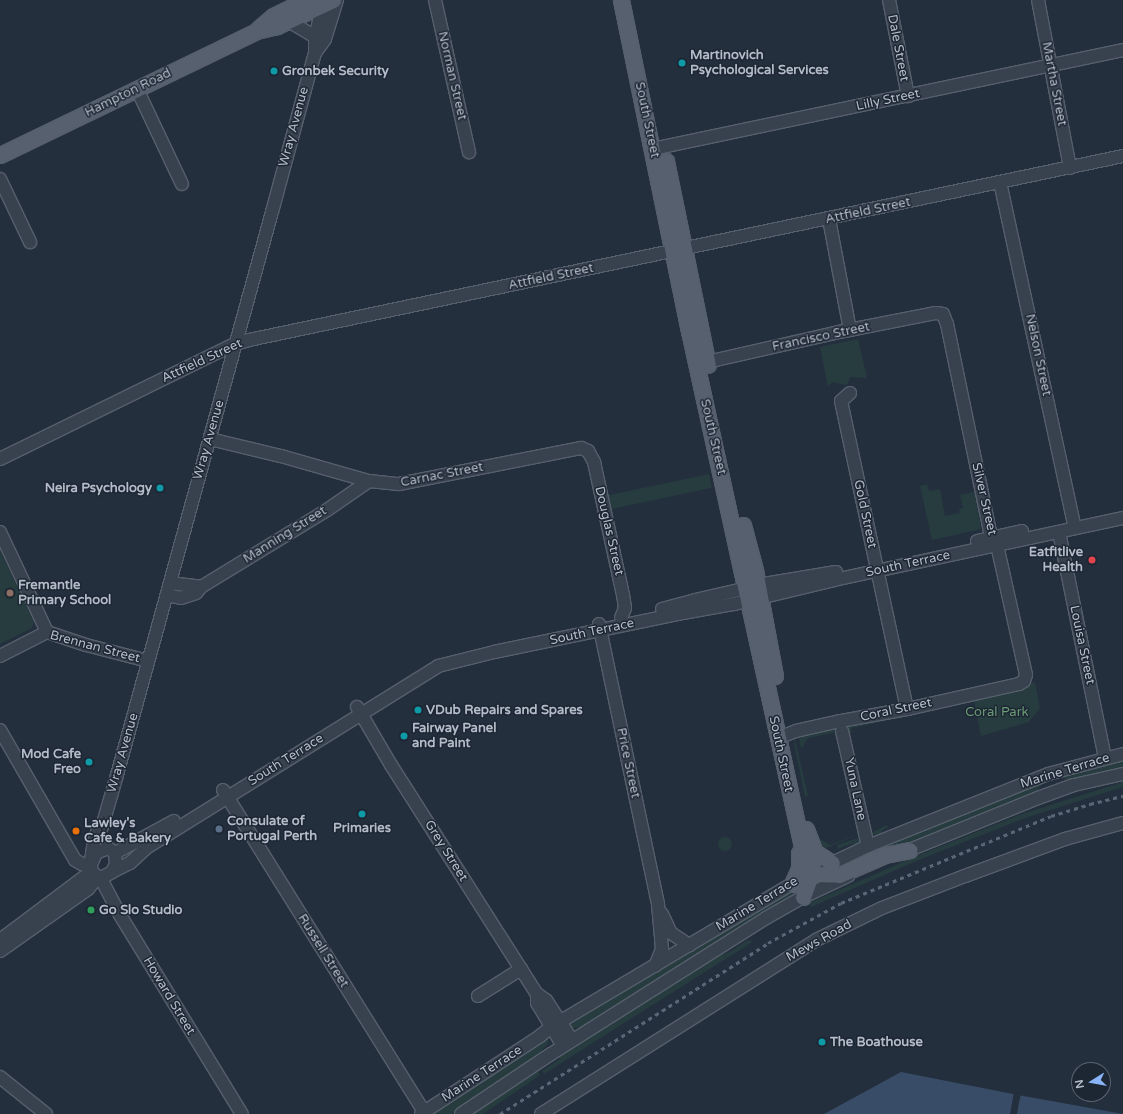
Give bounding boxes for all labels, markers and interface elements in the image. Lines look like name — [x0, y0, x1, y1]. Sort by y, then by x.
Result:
street label: Dale Street — [884, 13, 912, 83]
street label: Norman Street — [434, 30, 470, 122]
street label: Martha Street — [1038, 41, 1070, 127]
place label: Martinovich Psychological Services — [690, 48, 829, 79]
marker: Martinovich Psychological Services — [677, 58, 687, 68]
place label: Gronbek Security — [282, 63, 389, 79]
street label: Hampton Road — [82, 65, 174, 121]
marker: Gronbek Security — [269, 66, 279, 76]
street label: South Street — [631, 81, 663, 159]
street label: Wray Avenue — [276, 85, 312, 169]
street label: Lilly Street — [855, 86, 921, 114]
street label: Attfield Street — [824, 194, 912, 228]
street label: Attfield Street — [507, 260, 595, 294]
street label: Nelson Street — [1022, 313, 1054, 397]
street label: Francisco Street — [771, 319, 871, 355]
street label: Attfield Street — [159, 336, 245, 386]
street label: Wray Avenue — [190, 398, 228, 482]
street label: South Street — [697, 398, 729, 476]
street label: Carnac Street — [399, 459, 485, 491]
street label: Silver Street — [968, 461, 1000, 537]
street label: Gold Street — [850, 478, 880, 550]
place label: Neira Psychology — [45, 480, 152, 496]
marker: Neira Psychology — [155, 483, 165, 493]
street label: Douglas Street — [591, 485, 627, 577]
street label: Manning Street — [240, 503, 330, 567]
place label: Eatfitlive Health — [1029, 545, 1083, 576]
street label: South Terrace — [864, 547, 952, 581]
marker: Eatfitlive Health — [1086, 554, 1098, 566]
place label: Fremantle Primary School — [18, 578, 111, 609]
marker: Fremantle Primary School — [5, 588, 15, 598]
street label: Louisa Street — [1066, 604, 1098, 686]
street label: South Terrace — [548, 615, 636, 649]
street label: Brennan Street — [48, 627, 142, 667]
street label: Coral Street — [859, 695, 933, 725]
place label: VDub Repairs and Spares — [426, 702, 583, 718]
park label: Coral Park — [965, 704, 1029, 720]
marker: VDub Repairs and Spares — [413, 705, 423, 715]
street label: Wray Avenue — [104, 711, 142, 795]
street label: South Street — [765, 715, 797, 793]
place label: Fairway Panel and Paint — [412, 721, 496, 752]
street label: Price Street — [613, 726, 643, 800]
street label: South Terrace — [245, 731, 327, 789]
marker: Fairway Panel and Paint — [399, 731, 409, 741]
place label: Mod Cafe Freo — [21, 747, 81, 778]
street label: Marine Terrace — [1018, 750, 1112, 792]
street label: Yuna Lane — [841, 756, 869, 822]
marker: Mod Cafe Freo — [84, 757, 94, 767]
marker: Primaries — [357, 809, 367, 819]
place label: Consulate of Portugal Perth — [227, 814, 317, 845]
place label: Lawley's Cafe & Bakery — [84, 816, 171, 847]
street label: Grey Street — [421, 817, 471, 885]
place label: Primaries — [333, 820, 391, 836]
marker: Consulate of Portugal Perth — [214, 824, 224, 834]
marker: Lawley's Cafe & Bakery — [71, 826, 81, 836]
street label: Marine Terrace — [713, 873, 801, 935]
place label: Go Slo Studio — [99, 902, 182, 918]
marker: Go Slo Studio — [86, 905, 96, 915]
street label: Russell Street — [294, 911, 352, 991]
street label: Mews Road — [784, 917, 854, 965]
street label: Howard Street — [140, 954, 198, 1038]
place label: The Boathouse — [830, 1034, 923, 1050]
marker: The Boathouse — [817, 1037, 827, 1047]
street label: Marine Terrace — [439, 1042, 525, 1106]
north arrow — [1071, 1062, 1111, 1102]
text: N — [1072, 1079, 1087, 1090]

